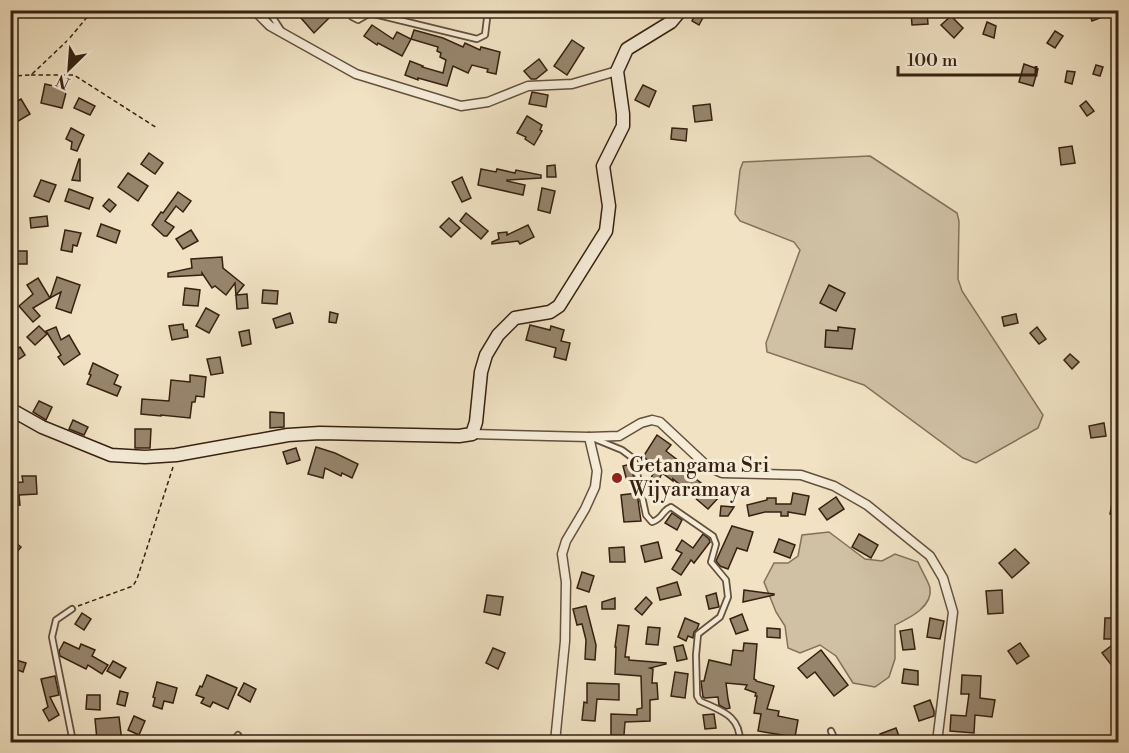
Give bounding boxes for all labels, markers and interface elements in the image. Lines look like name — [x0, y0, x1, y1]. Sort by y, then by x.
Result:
north arrow — [39, 39, 99, 99]
scale bar — [898, 39, 1036, 77]
text: 100 m — [907, 49, 958, 72]
text: N — [53, 70, 73, 93]
place label: Getangama Sri Wijyaramaya — [628, 453, 769, 503]
marker: Getangama Sri Wijyaramaya — [610, 471, 624, 485]

